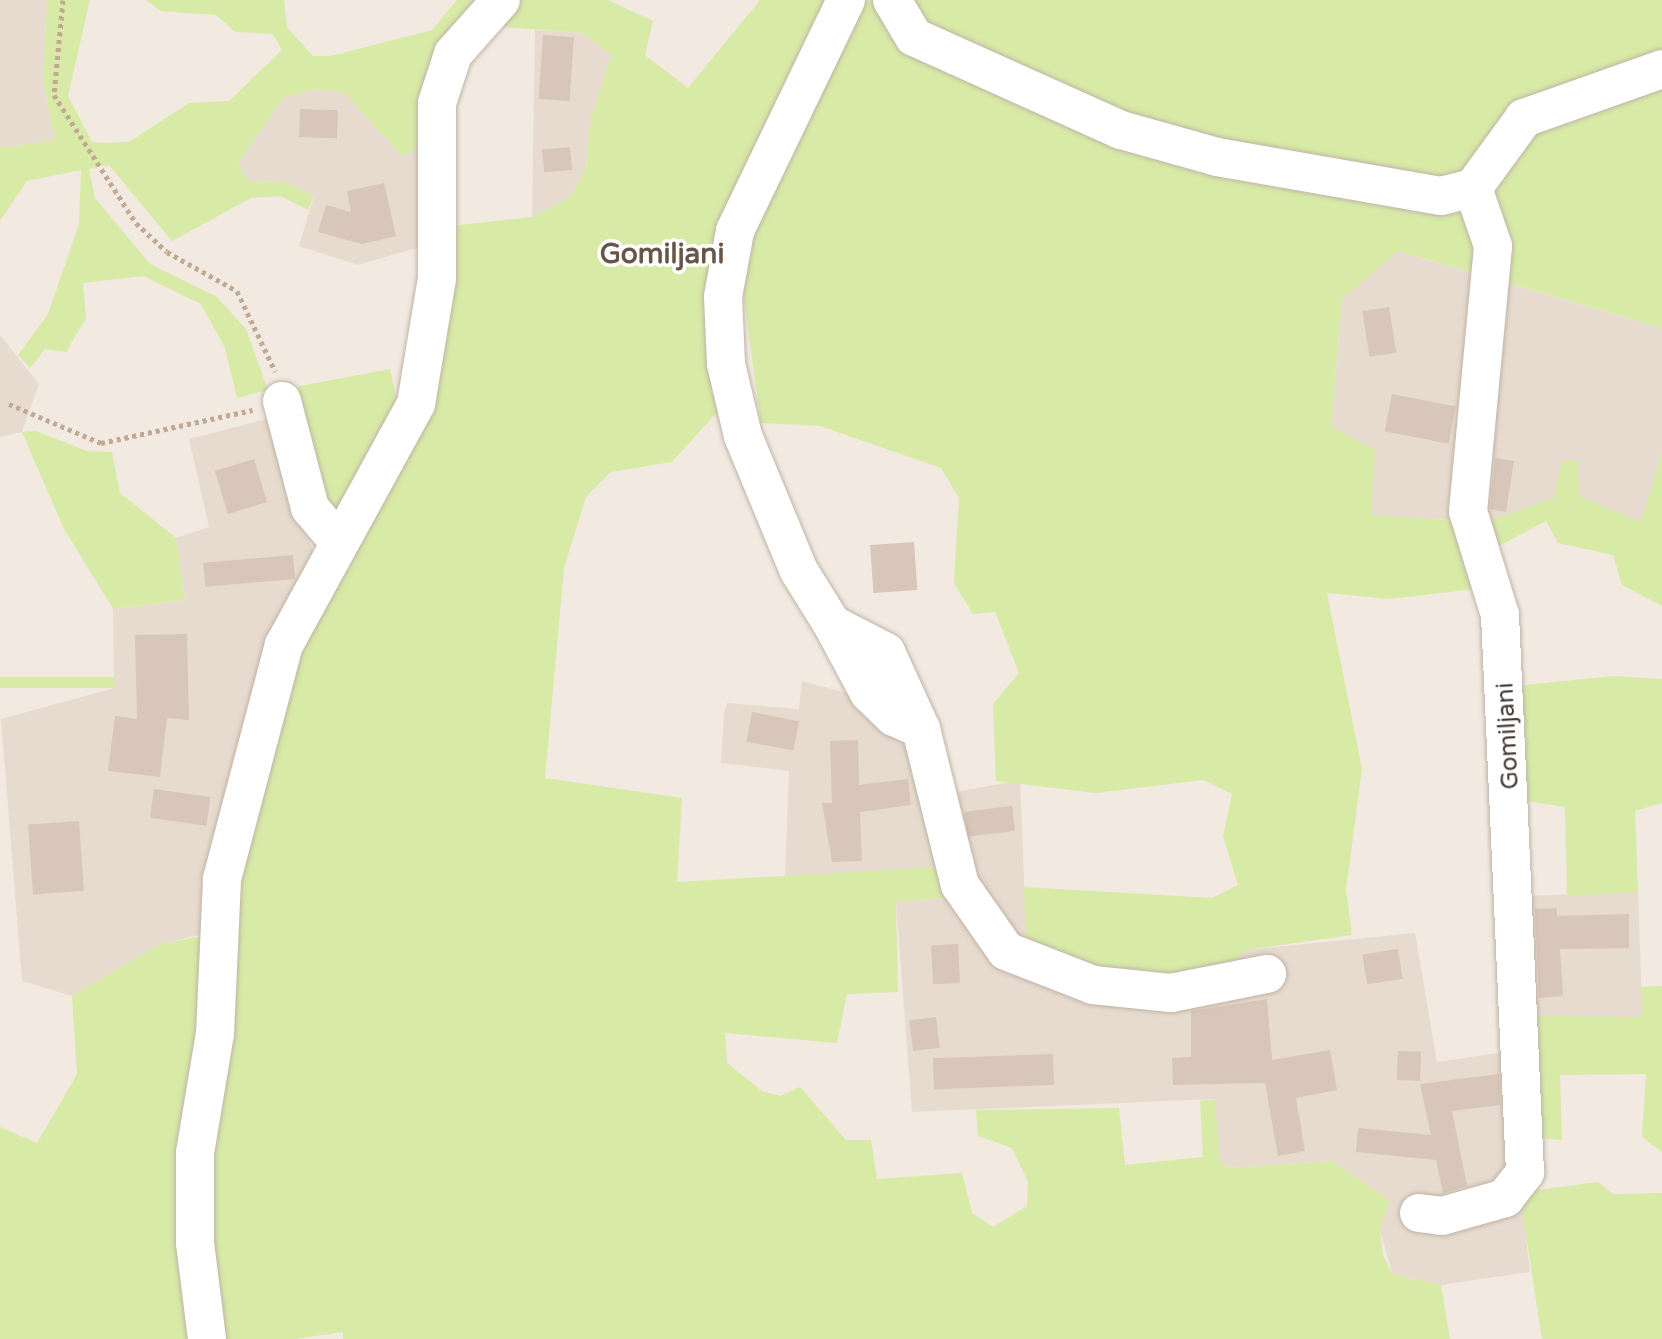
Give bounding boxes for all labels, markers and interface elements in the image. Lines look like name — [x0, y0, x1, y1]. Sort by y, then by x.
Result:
district label: Gomiljani — [600, 237, 724, 271]
street label: Gomiljani — [1491, 682, 1525, 790]

